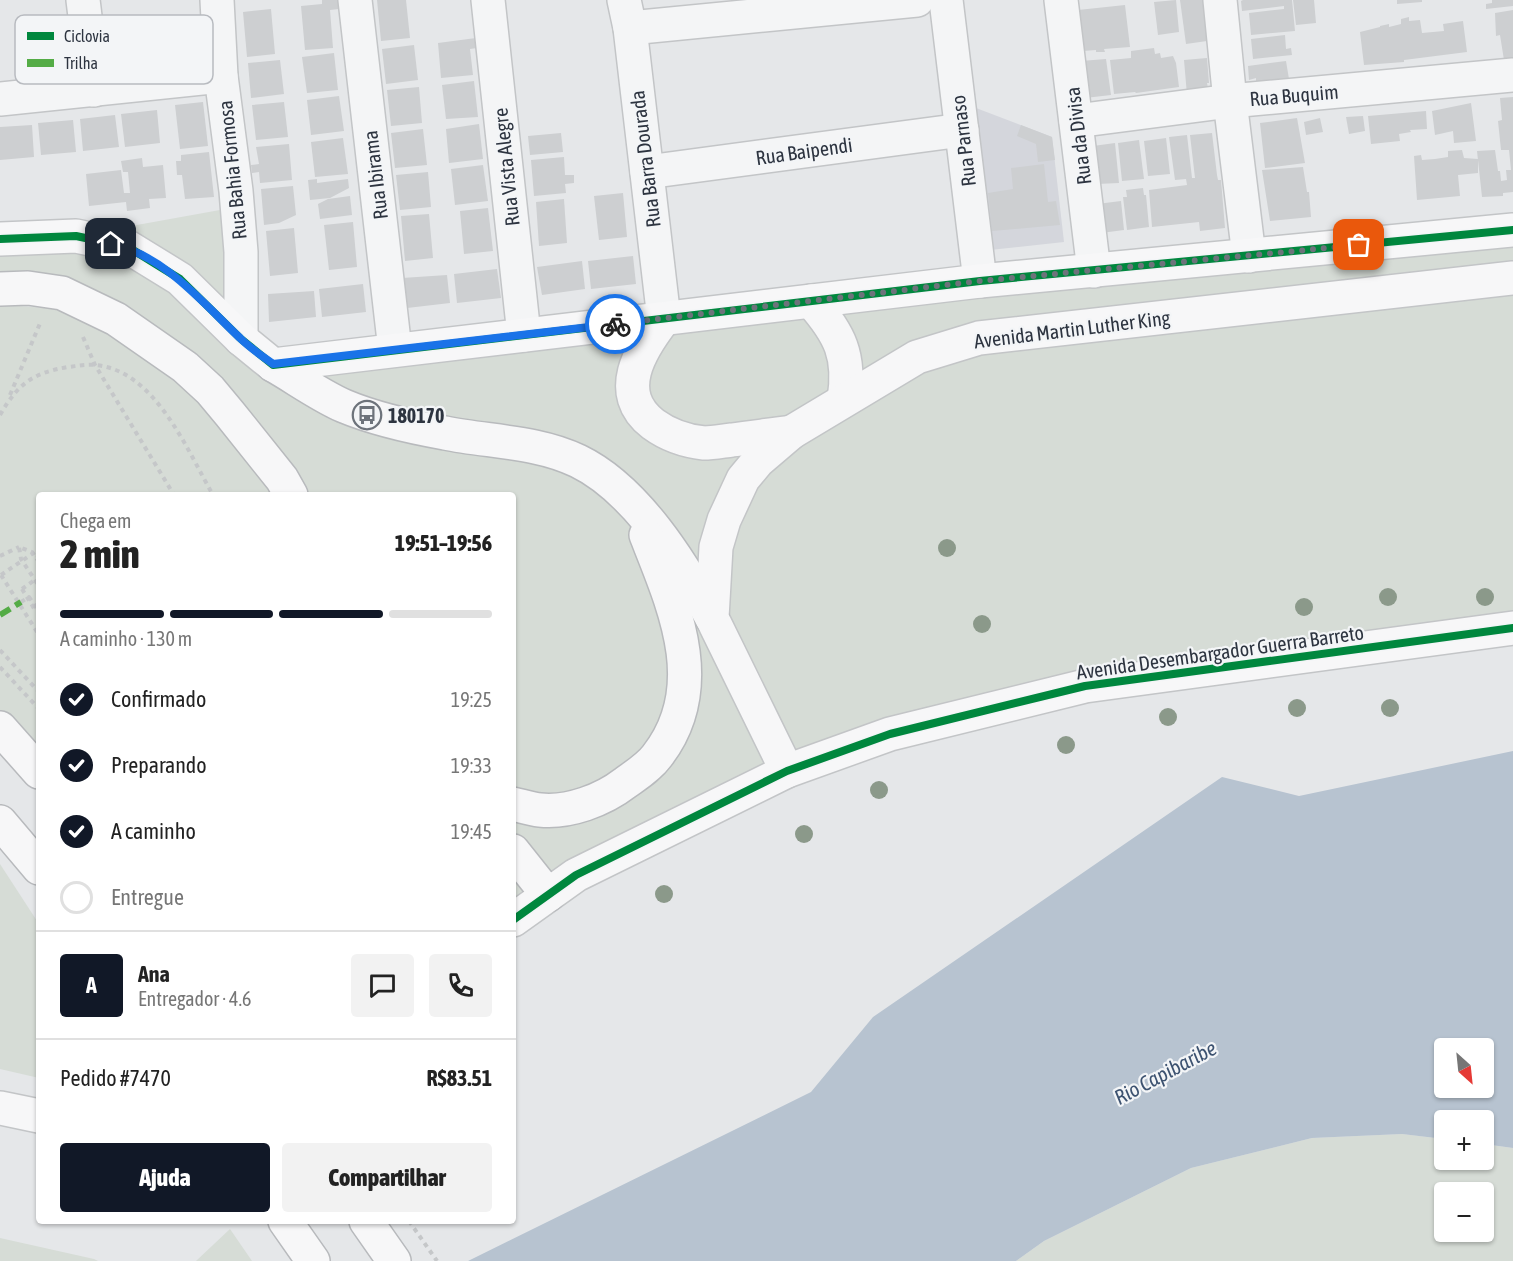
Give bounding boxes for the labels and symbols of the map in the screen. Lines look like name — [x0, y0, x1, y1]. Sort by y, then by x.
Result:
legend — [15, 15, 213, 84]
text: Ciclovia — [64, 27, 110, 45]
text: Trilha — [64, 54, 98, 72]
street label: Rua Buquim — [1249, 80, 1339, 110]
street label: Rua da Divisa — [1061, 86, 1095, 186]
street label: Rua Barra Dourada — [625, 89, 665, 229]
street label: Rua Parnaso — [946, 94, 980, 188]
street label: Rua Bahia Formosa — [213, 99, 251, 241]
street label: Rua Vista Alegre — [488, 107, 524, 227]
street label: Rua Ibirama — [358, 129, 392, 221]
street label: Rua Baipendi — [754, 133, 854, 169]
pin — [85, 218, 136, 269]
pin — [1333, 219, 1384, 270]
courier — [585, 294, 645, 354]
street label: Avenida Martin Luther King — [973, 306, 1172, 352]
bus stop icon: 180170 — [351, 399, 383, 431]
place label: 180170 — [388, 404, 444, 427]
street label: Avenida Desembargador Guerra Barreto — [1075, 620, 1365, 684]
water label: Rio Capibaribe — [1110, 1035, 1220, 1109]
north arrow — [1434, 1038, 1494, 1098]

